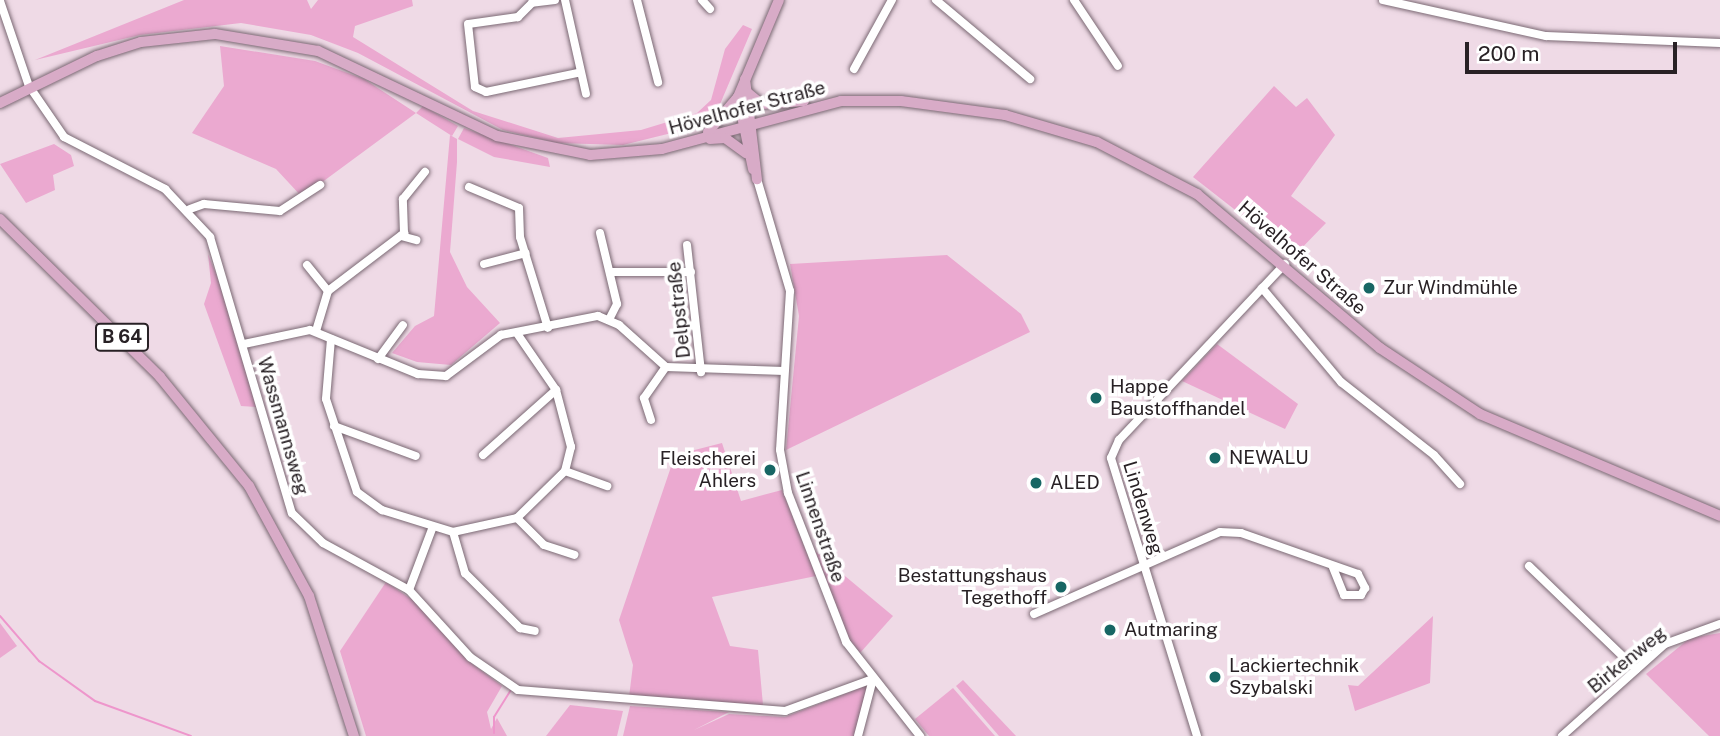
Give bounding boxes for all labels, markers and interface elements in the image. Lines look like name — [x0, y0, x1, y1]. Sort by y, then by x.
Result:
scale bar — [1468, 28, 1680, 72]
text: 200 m — [1478, 41, 1539, 66]
street label: Hövelhofer Straße — [666, 76, 828, 140]
street label: Hövelhofer Straße — [1234, 196, 1370, 320]
street label: Delpstraße — [663, 260, 695, 360]
place label: Zur Windmühle — [1383, 277, 1518, 299]
marker: Zur Windmühle — [1361, 280, 1377, 296]
road number: B 64 — [94, 323, 150, 352]
street label: Wassmannsweg — [252, 354, 314, 498]
place label: Happe Baustoffhandel — [1110, 376, 1246, 420]
marker: Happe Baustoffhandel — [1088, 390, 1104, 406]
place label: NEWALU — [1229, 447, 1308, 469]
place label: Fleischerei Ahlers — [660, 448, 756, 492]
marker: NEWALU — [1207, 450, 1223, 466]
street label: Lindenweg — [1118, 458, 1168, 558]
marker: Fleischerei Ahlers — [762, 462, 778, 478]
street label: Linnenstraße — [790, 469, 850, 585]
place label: ALED — [1050, 472, 1100, 494]
marker: ALED — [1028, 475, 1044, 491]
place label: Bestattungshaus Tegethoff — [898, 565, 1047, 609]
marker: Bestattungshaus Tegethoff — [1053, 579, 1069, 595]
place label: Autmaring — [1124, 619, 1218, 641]
marker: Autmaring — [1102, 622, 1118, 638]
street label: Birkenweg — [1583, 622, 1671, 698]
place label: Lackiertechnik Szybalski — [1229, 655, 1359, 699]
marker: Lackiertechnik Szybalski — [1207, 669, 1223, 685]

